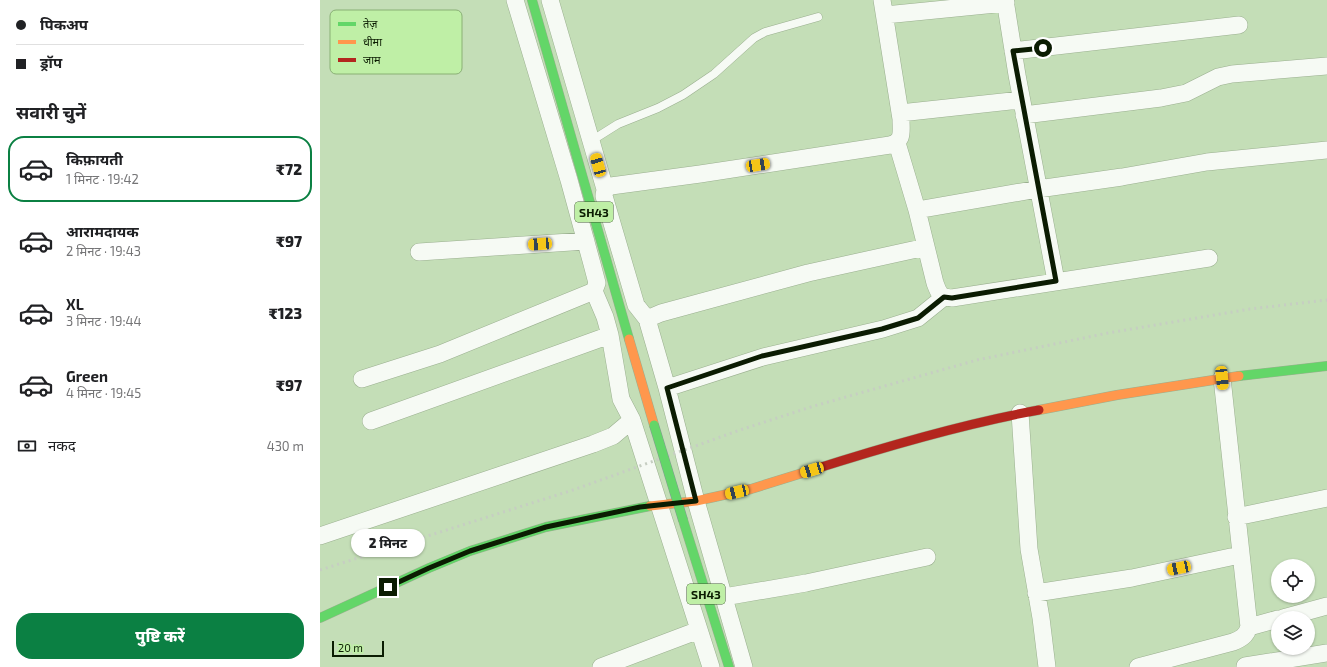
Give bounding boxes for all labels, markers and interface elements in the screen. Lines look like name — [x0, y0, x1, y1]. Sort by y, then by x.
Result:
legend — [330, 10, 462, 74]
text: पिकअप — [40, 15, 88, 33]
text: तेज़ — [363, 17, 378, 30]
text: धीमा — [363, 35, 382, 48]
route start — [1034, 39, 1052, 57]
text: ड्रॉप — [40, 53, 62, 71]
text: जाम — [363, 53, 381, 66]
text: सवारी चुनें — [16, 101, 86, 123]
text: किफ़ायती — [66, 150, 123, 168]
icon: car — [18, 151, 54, 187]
car — [589, 152, 607, 178]
car — [745, 157, 771, 173]
text: ₹72 — [276, 160, 302, 178]
text: 1 मिनट · 19:42 — [66, 171, 139, 187]
road number: SH43 — [575, 202, 613, 222]
text: आरामदायक — [66, 222, 139, 240]
icon: car — [18, 223, 54, 259]
text: ₹97 — [276, 232, 302, 250]
car — [528, 237, 552, 251]
text: 2 मिनट · 19:43 — [66, 243, 141, 259]
icon: car — [18, 295, 54, 331]
text: XL — [66, 295, 84, 313]
text: ₹123 — [269, 304, 302, 322]
text: 3 मिनट · 19:44 — [66, 313, 142, 329]
car — [1215, 365, 1229, 391]
icon: car — [18, 367, 54, 403]
text: Green — [66, 367, 108, 385]
text: ₹97 — [276, 376, 302, 394]
text: 4 मिनट · 19:45 — [66, 385, 141, 401]
icon: cash — [16, 435, 38, 457]
text: नकद — [48, 436, 76, 454]
text: 430 m — [267, 438, 304, 454]
car — [799, 461, 825, 479]
car — [724, 483, 750, 501]
callout: 2 मिनट — [351, 529, 425, 557]
text: 2 मिनट — [369, 535, 407, 551]
map controls — [1271, 559, 1315, 655]
button: locate — [1271, 559, 1315, 603]
car — [1166, 560, 1192, 576]
route end — [379, 578, 397, 596]
road number: SH43 — [687, 584, 725, 604]
button: layers — [1271, 611, 1315, 655]
button: पुष्टि करें — [16, 613, 304, 659]
scale bar — [332, 639, 384, 658]
text: 20 m — [338, 641, 363, 654]

